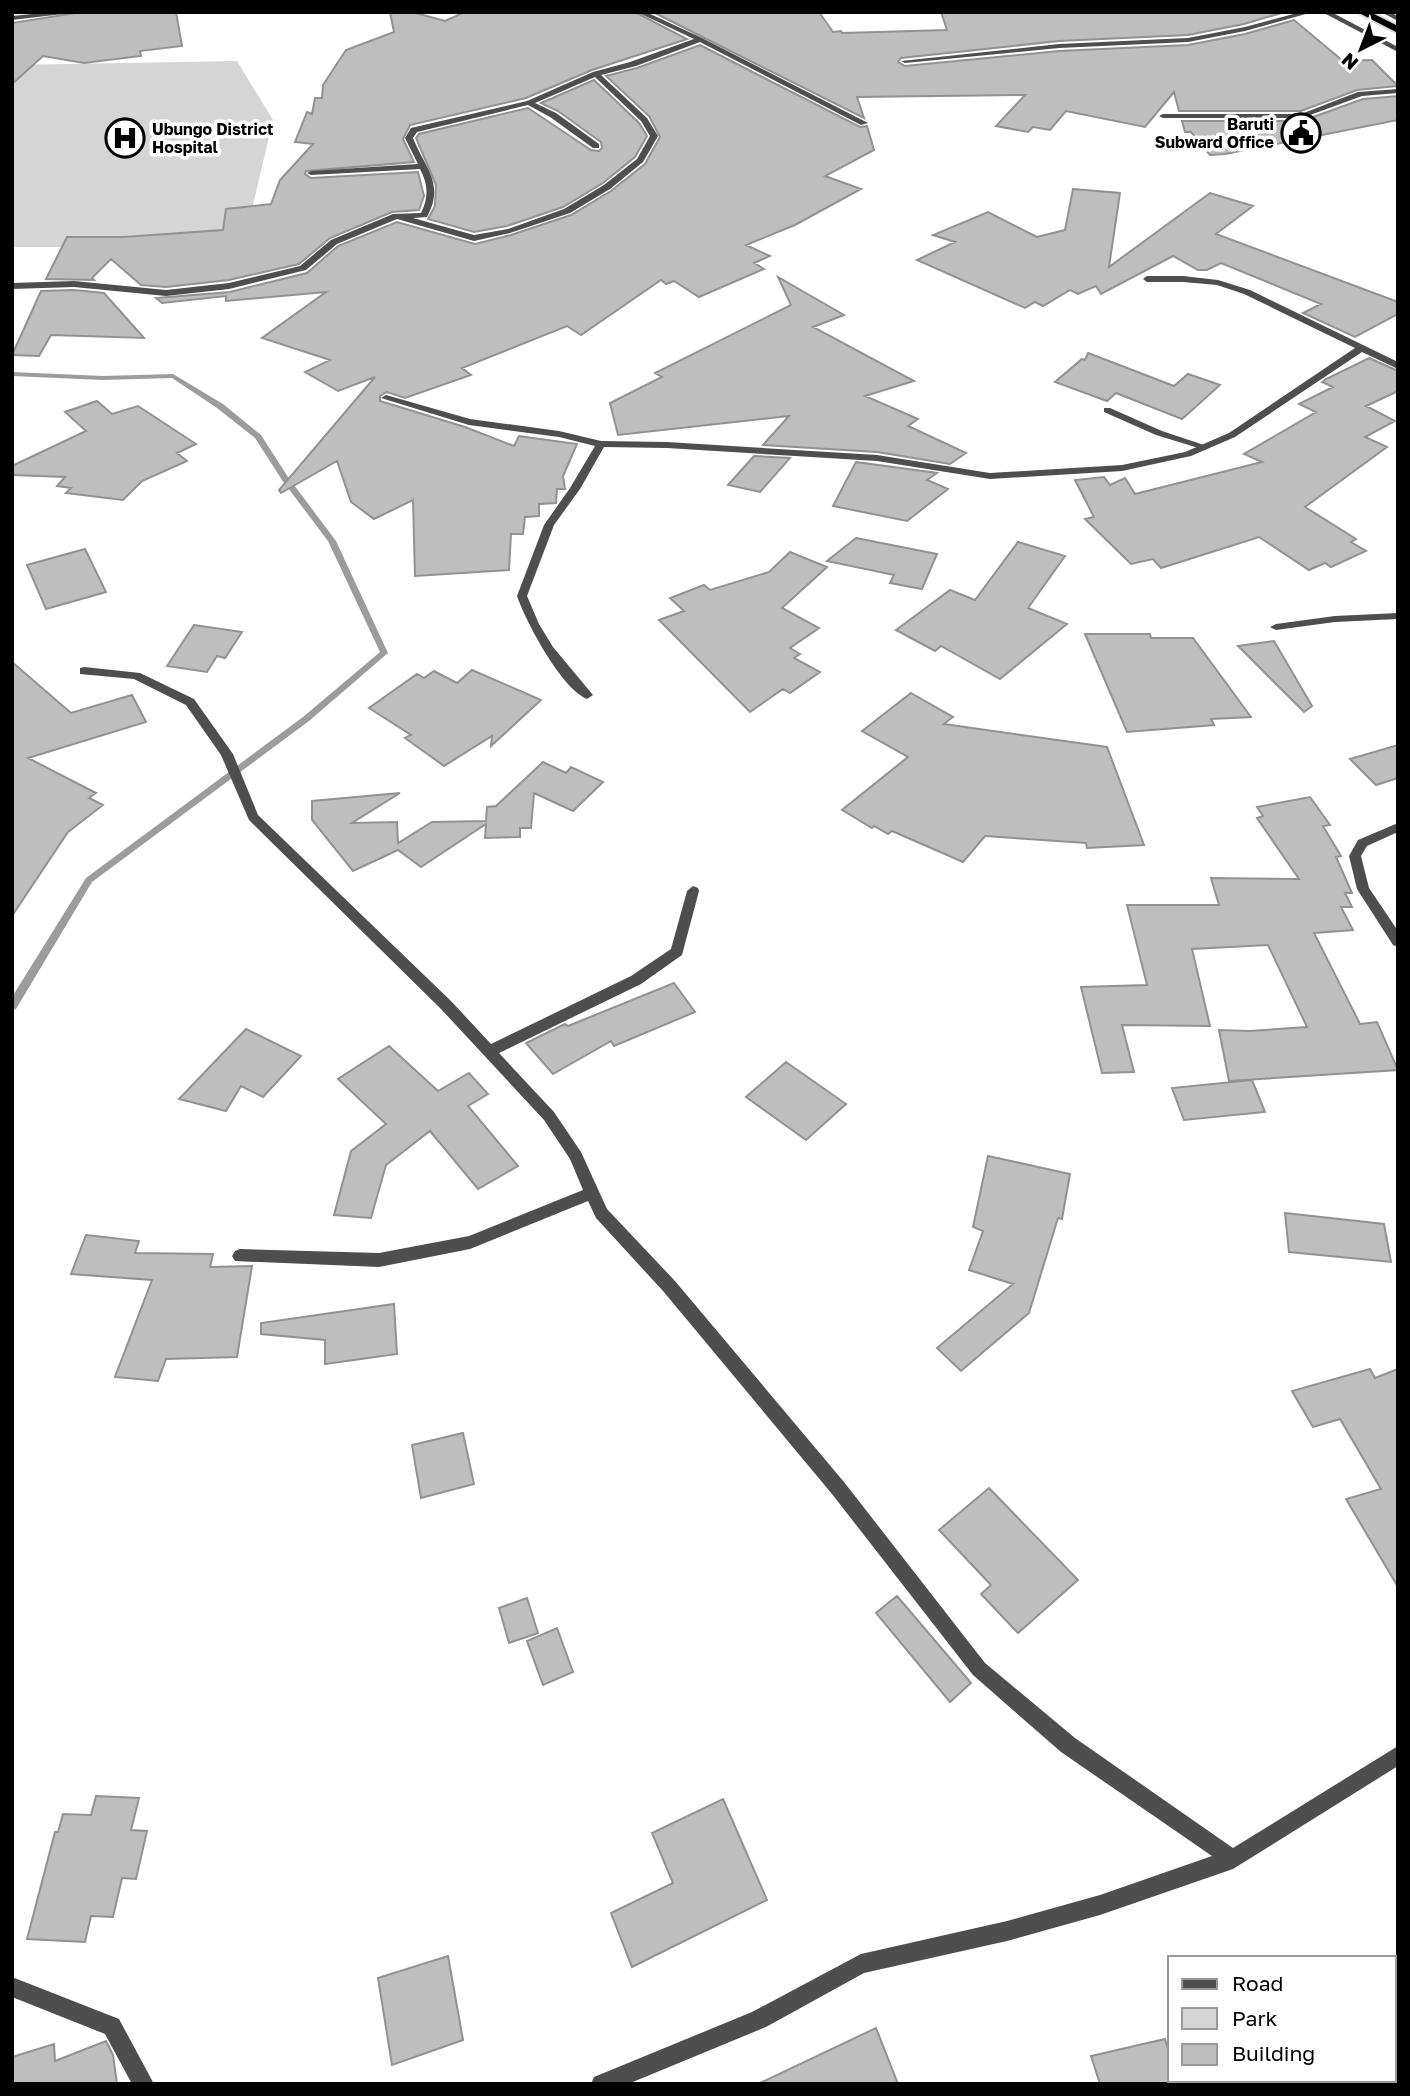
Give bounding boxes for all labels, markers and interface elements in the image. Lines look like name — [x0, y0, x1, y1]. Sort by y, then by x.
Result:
north arrow — [1326, 14, 1396, 84]
text: N — [1336, 49, 1362, 75]
public building icon: Baruti Subward Office — [1280, 112, 1322, 154]
place label: Baruti Subward Office — [1155, 114, 1274, 152]
hospital icon: Ubungo District Hospital — [104, 117, 146, 159]
place label: Ubungo District Hospital — [152, 119, 274, 157]
legend — [1168, 1956, 1396, 2082]
text: Road — [1232, 1970, 1283, 1996]
text: Park — [1232, 2005, 1278, 2031]
text: Building — [1232, 2040, 1315, 2066]

